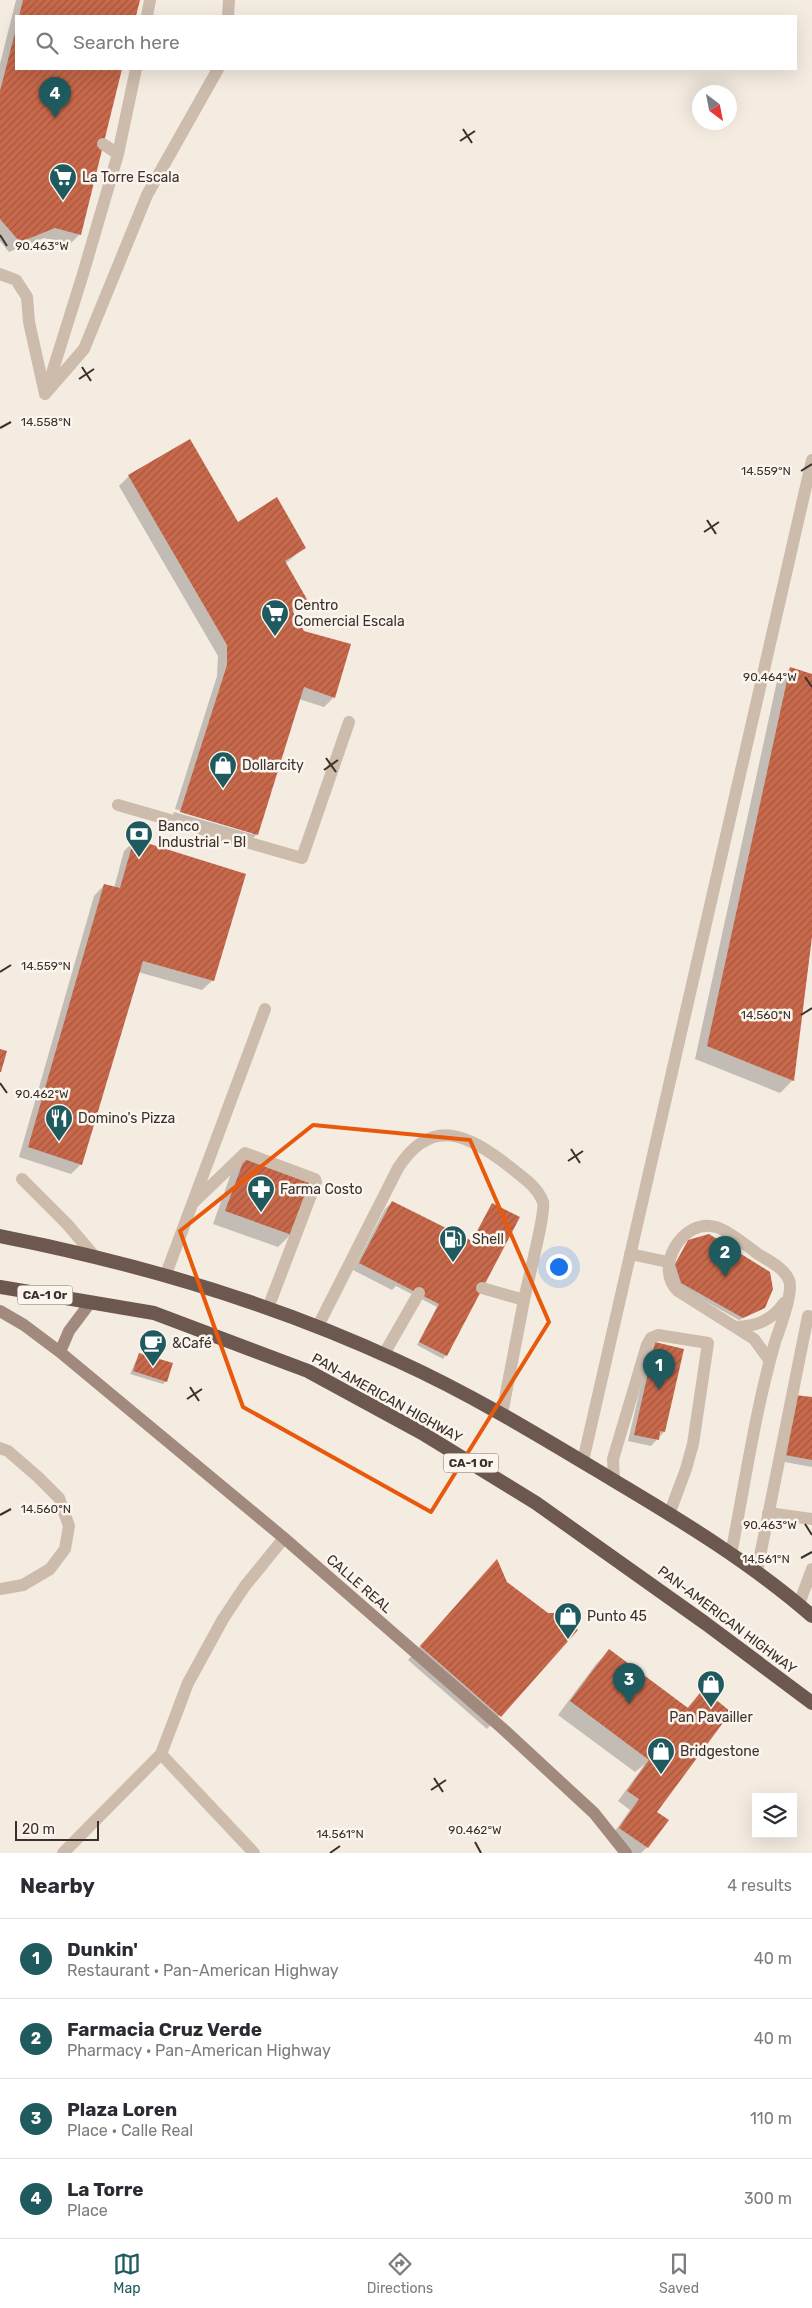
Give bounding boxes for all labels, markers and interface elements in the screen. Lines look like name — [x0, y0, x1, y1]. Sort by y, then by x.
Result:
search box — [15, 15, 797, 70]
icon: search — [33, 29, 61, 57]
text: Search here — [73, 31, 180, 54]
pin: 4 — [39, 77, 71, 118]
north arrow — [692, 85, 737, 130]
supermarket icon: La Torre Escala — [48, 162, 78, 201]
place label: La Torre Escala — [82, 169, 179, 186]
text: 90.463°W — [15, 239, 69, 253]
text: 14.558°N — [21, 415, 71, 429]
text: 14.559°N — [741, 464, 791, 478]
place label: Centro Comercial Escala — [294, 597, 405, 630]
supermarket icon: Centro Comercial Escala — [260, 598, 290, 637]
text: 90.464°W — [743, 670, 797, 684]
shop icon: Dollarcity — [208, 750, 238, 789]
place label: Dollarcity — [242, 757, 304, 774]
place label: Banco Industrial - BI — [158, 818, 246, 851]
bank icon: Banco Industrial - BI — [124, 819, 154, 858]
text: 14.559°N — [21, 959, 71, 973]
text: 14.560°N — [741, 1008, 791, 1022]
text: 90.462°W — [15, 1087, 69, 1101]
restaurant icon: Domino's Pizza — [44, 1103, 74, 1142]
place label: Domino's Pizza — [78, 1110, 175, 1127]
pharmacy icon: Farma Costo — [246, 1174, 276, 1213]
place label: Farma Costo — [280, 1181, 362, 1198]
fuel station icon: Shell — [438, 1224, 468, 1263]
place label: Shell — [472, 1231, 504, 1248]
pin: 2 — [709, 1236, 741, 1277]
your location — [546, 1254, 572, 1280]
road number: CA-1 Or — [18, 1286, 72, 1304]
cafe icon: &Café — [138, 1328, 168, 1367]
place label: &Café — [172, 1335, 212, 1352]
pin: 1 — [643, 1349, 675, 1390]
street label: PAN-AMERICAN HIGHWAY — [309, 1350, 465, 1446]
road number: CA-1 Or — [444, 1454, 498, 1472]
text: 14.560°N — [21, 1502, 71, 1516]
text: 90.463°W — [743, 1518, 797, 1532]
street label: CALLE REAL — [323, 1551, 395, 1617]
text: 14.561°N — [742, 1552, 790, 1566]
street label: PAN-AMERICAN HIGHWAY — [654, 1562, 800, 1678]
shop icon: Punto 45 — [553, 1601, 583, 1640]
place label: Punto 45 — [587, 1608, 647, 1625]
pin: 3 — [613, 1663, 645, 1704]
shop icon: Pan Pavailler — [696, 1669, 726, 1708]
place label: Pan Pavailler — [669, 1709, 753, 1726]
shop icon: Bridgestone — [646, 1736, 676, 1775]
place label: Bridgestone — [680, 1743, 760, 1760]
map controls — [752, 1793, 797, 1838]
button: layers — [752, 1793, 797, 1838]
scale bar — [15, 1818, 99, 1841]
text: 20 m — [22, 1821, 55, 1838]
text: 90.462°W — [448, 1823, 502, 1837]
text: 14.561°N — [316, 1827, 364, 1841]
text: Nearby — [20, 1873, 95, 1898]
text: 4 results — [727, 1876, 792, 1895]
text: Dunkin' — [67, 1938, 138, 1961]
text: 1 — [32, 1949, 40, 1968]
text: 40 m — [754, 1949, 792, 1968]
text: Restaurant · Pan-American Highway — [67, 1961, 339, 1980]
text: Farmacia Cruz Verde — [67, 2018, 262, 2041]
text: 2 — [31, 2029, 41, 2048]
text: 40 m — [754, 2029, 792, 2048]
text: Pharmacy · Pan-American Highway — [67, 2041, 331, 2060]
text: Plaza Loren — [67, 2098, 177, 2121]
text: 3 — [31, 2109, 41, 2128]
text: 110 m — [750, 2109, 792, 2128]
text: Place · Calle Real — [67, 2121, 193, 2140]
text: La Torre — [67, 2178, 144, 2201]
text: 4 — [31, 2189, 41, 2208]
text: 300 m — [744, 2189, 792, 2208]
text: Place — [67, 2201, 108, 2220]
tab: Map — [113, 2250, 141, 2297]
tab: Directions — [367, 2250, 433, 2297]
tab: Saved — [659, 2250, 699, 2297]

